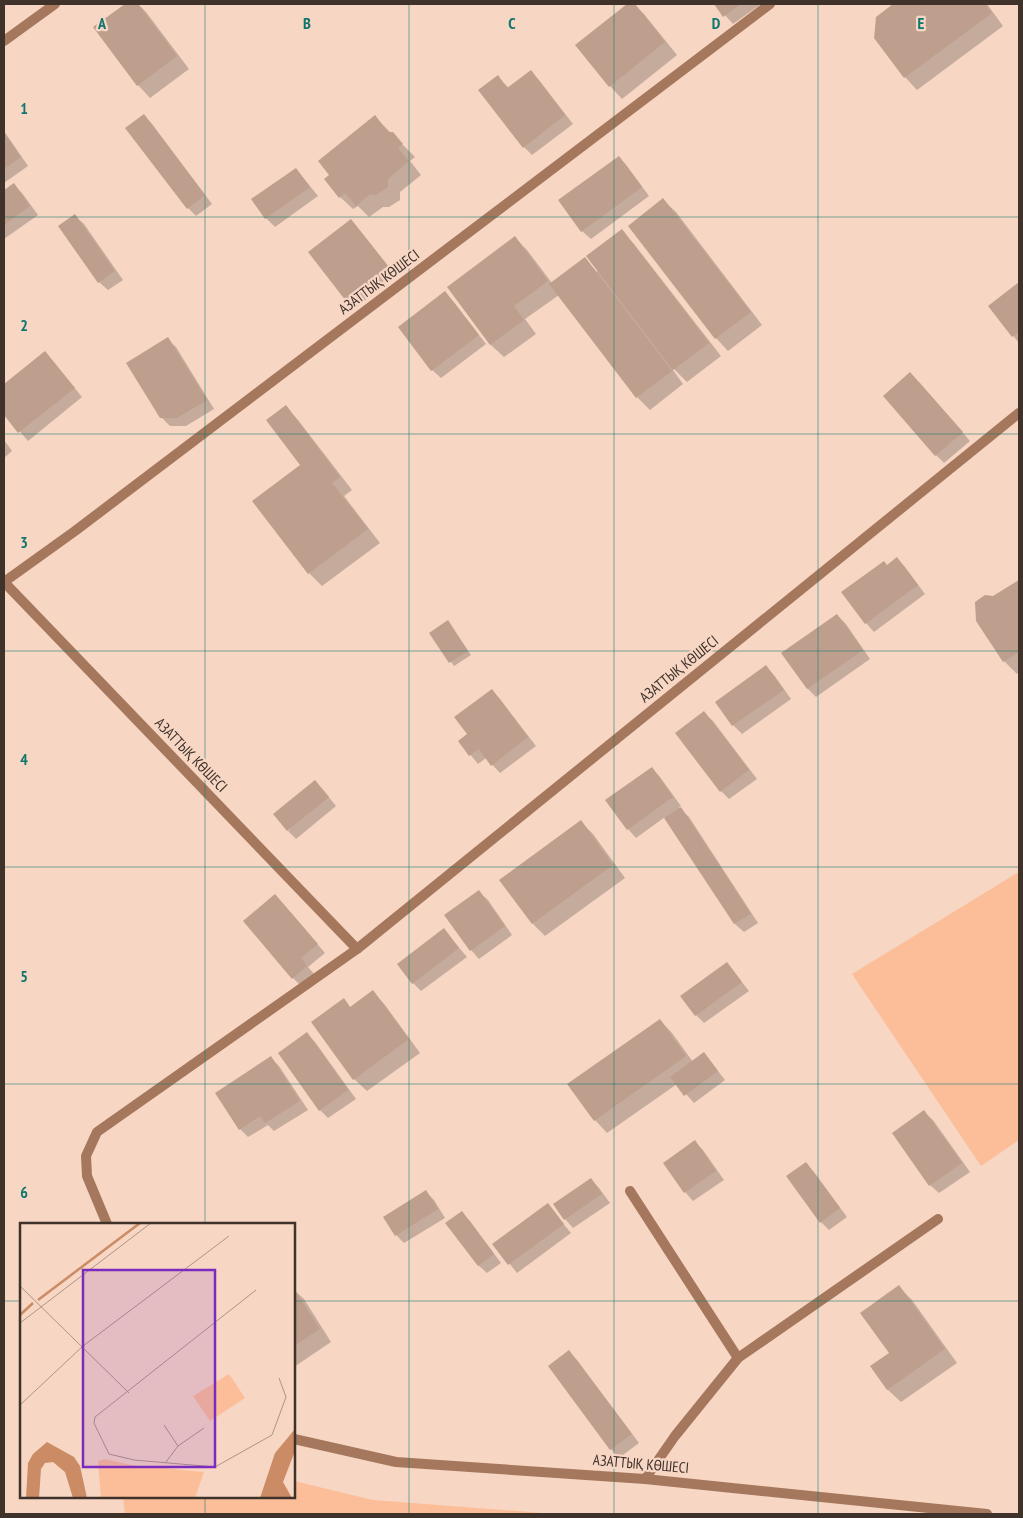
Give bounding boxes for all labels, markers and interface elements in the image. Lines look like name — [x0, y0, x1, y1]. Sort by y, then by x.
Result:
text: A — [97, 13, 107, 33]
text: B — [303, 13, 311, 33]
text: C — [508, 13, 516, 33]
text: D — [712, 13, 721, 33]
text: E — [918, 13, 925, 33]
text: 1 — [20, 98, 28, 118]
street label: АЗАТТЫҚ КӨШЕСІ — [335, 245, 423, 318]
text: 2 — [20, 315, 28, 335]
text: 3 — [20, 532, 28, 552]
street label: АЗАТТЫҚ КӨШЕСІ — [635, 631, 722, 706]
street label: АЗАТТЫҚ КӨШЕСІ — [151, 713, 232, 796]
text: 4 — [20, 749, 28, 769]
text: 5 — [20, 966, 28, 986]
text: 6 — [20, 1182, 28, 1202]
inset map — [20, 1223, 295, 1498]
street label: АЗАТТЫҚ КӨШЕСІ — [592, 1450, 690, 1477]

